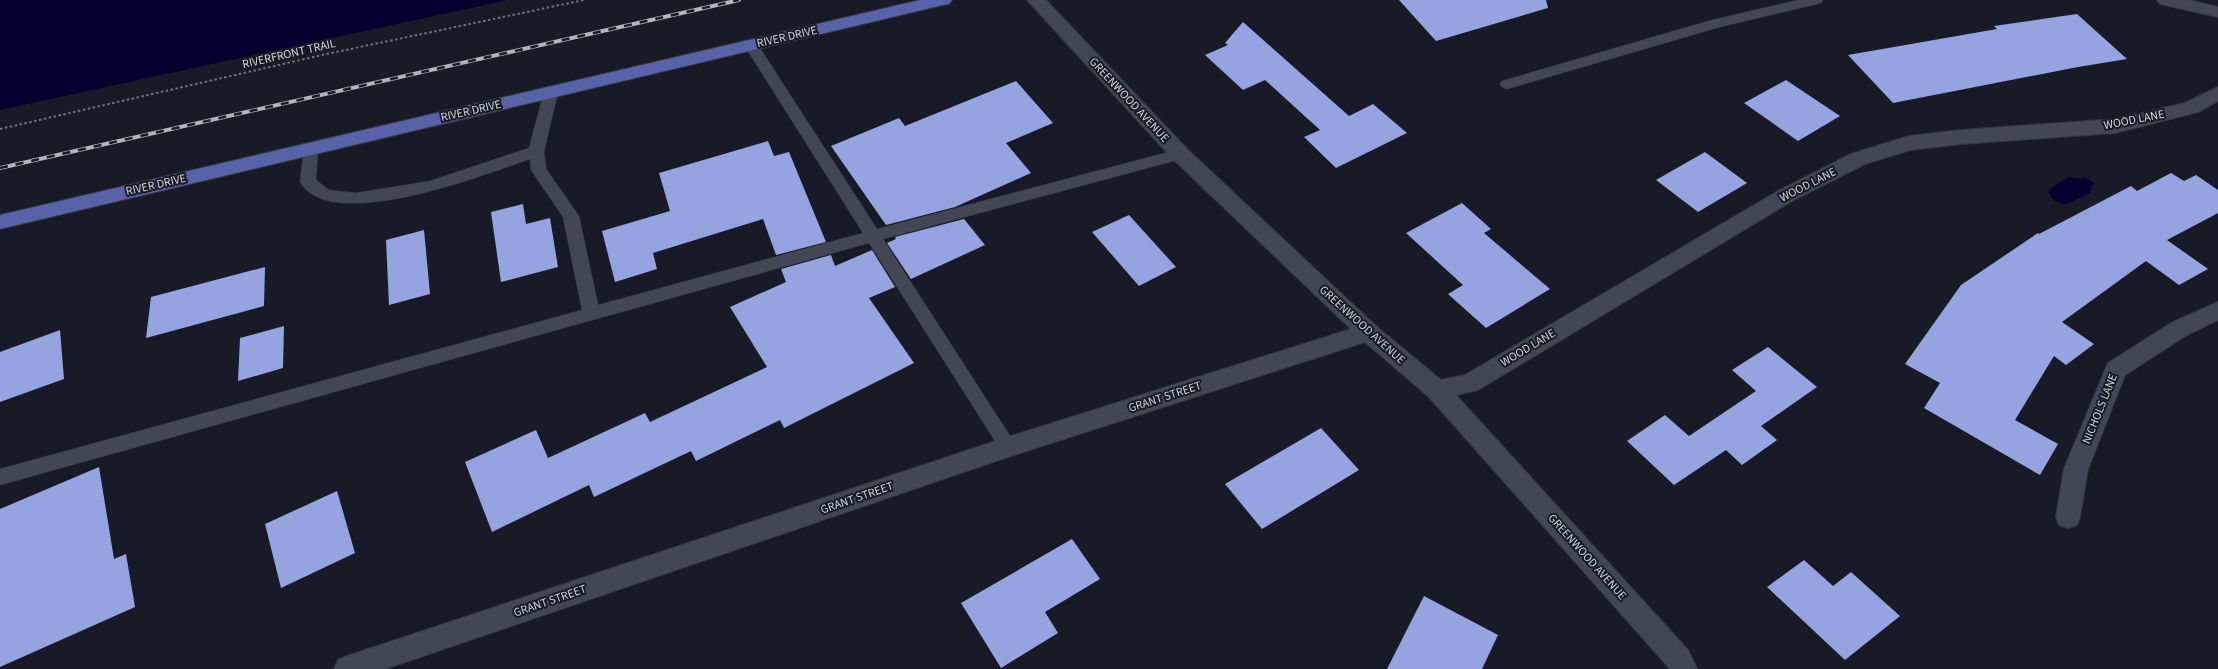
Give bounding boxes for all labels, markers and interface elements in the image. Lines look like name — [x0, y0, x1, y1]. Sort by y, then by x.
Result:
street label: RIVER DRIVE — [755, 22, 819, 52]
street label: RIVERFRONT TRAIL — [241, 35, 338, 73]
street label: GREENWOOD AVENUE — [1085, 54, 1173, 146]
street label: RIVER DRIVE — [439, 96, 503, 126]
street label: WOOD LANE — [2102, 106, 2166, 134]
street label: WOOD LANE — [1777, 163, 1839, 207]
street label: RIVER DRIVE — [124, 170, 188, 200]
street label: GREENWOOD AVENUE — [1315, 282, 1409, 368]
street label: WOOD LANE — [1497, 325, 1559, 371]
street label: NICHOLS LANE — [2078, 371, 2122, 447]
street label: GRANT STREET — [1126, 377, 1204, 417]
street label: GRANT STREET — [818, 477, 896, 518]
street label: GREENWOOD AVENUE — [1544, 510, 1630, 604]
street label: GRANT STREET — [511, 580, 589, 621]

